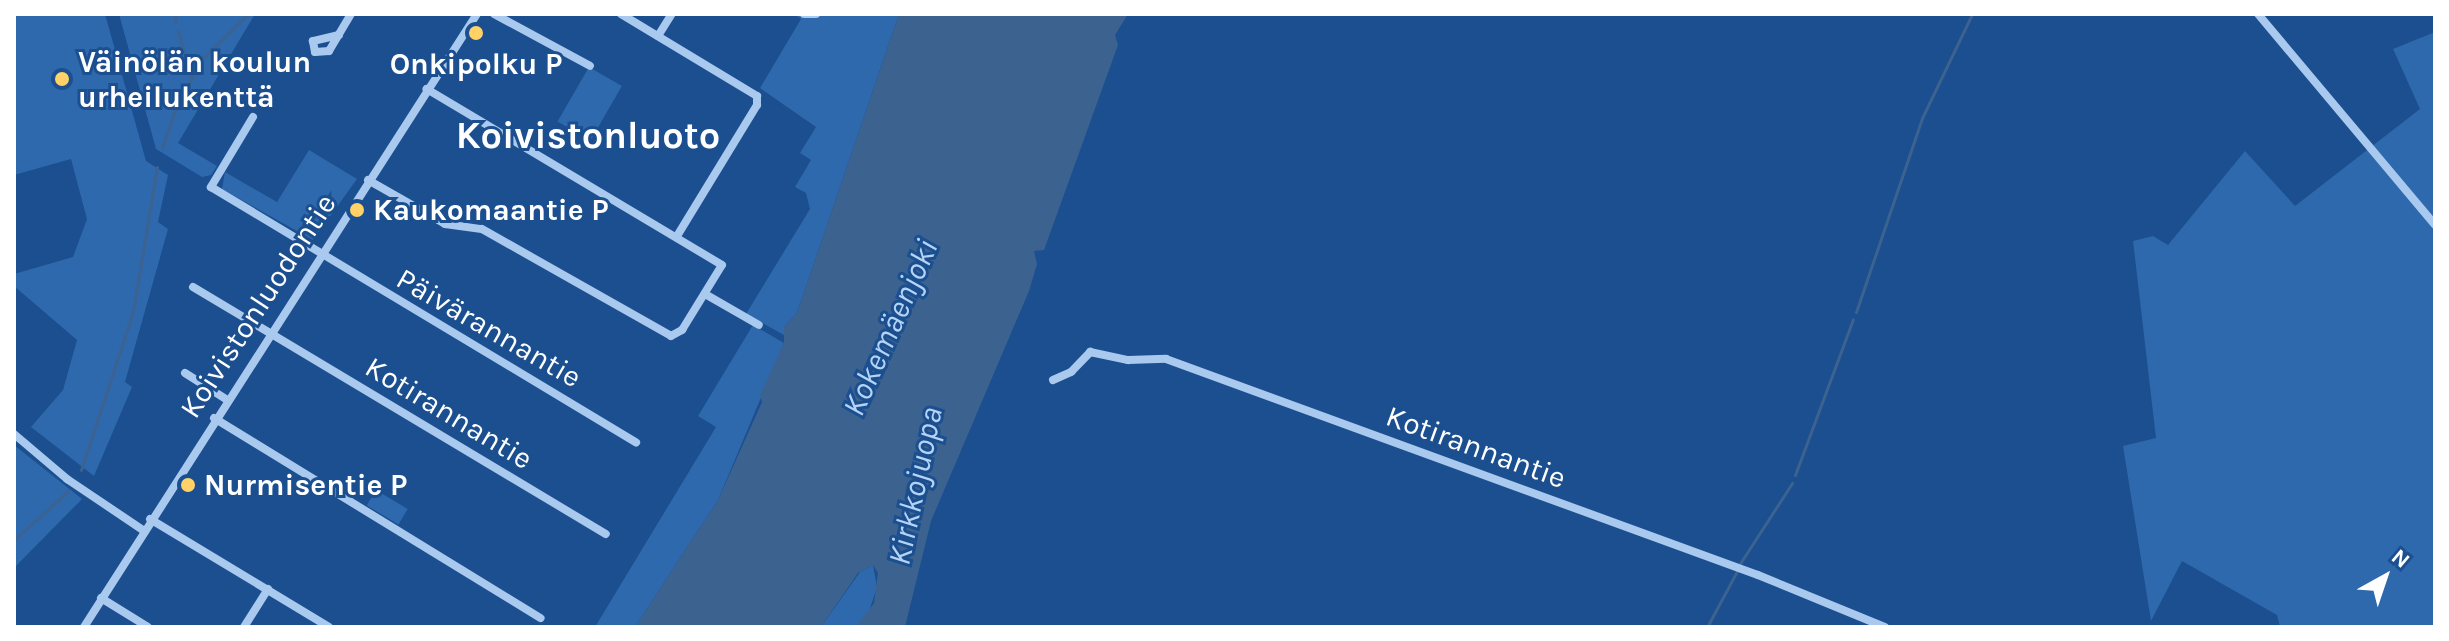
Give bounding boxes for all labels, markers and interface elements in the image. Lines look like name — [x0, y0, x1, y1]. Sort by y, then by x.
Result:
marker: Onkipolku P — [467, 24, 485, 42]
place label: Väinölän koulun urheilukenttä — [78, 44, 311, 114]
place label: Onkipolku P — [390, 46, 562, 82]
marker: Väinölän koulun urheilukenttä — [53, 70, 71, 88]
district label: Koivistonluoto — [456, 113, 720, 159]
street label: Koivistonluodontie — [172, 187, 344, 425]
place label: Kaukomaantie P — [373, 192, 609, 228]
marker: Kaukomaantie P — [348, 201, 366, 219]
water label: Kokemäenjoki — [835, 234, 947, 422]
street label: Päivärannantie — [390, 261, 588, 395]
street label: Kotirannantie — [359, 349, 539, 477]
street label: Kotirannantie — [1381, 398, 1571, 496]
water label: Kirkkojuopa — [881, 403, 951, 569]
place label: Nurmisentie P — [204, 467, 407, 503]
marker: Nurmisentie P — [179, 476, 197, 494]
north arrow — [2345, 537, 2425, 617]
text: N — [2386, 544, 2415, 574]

